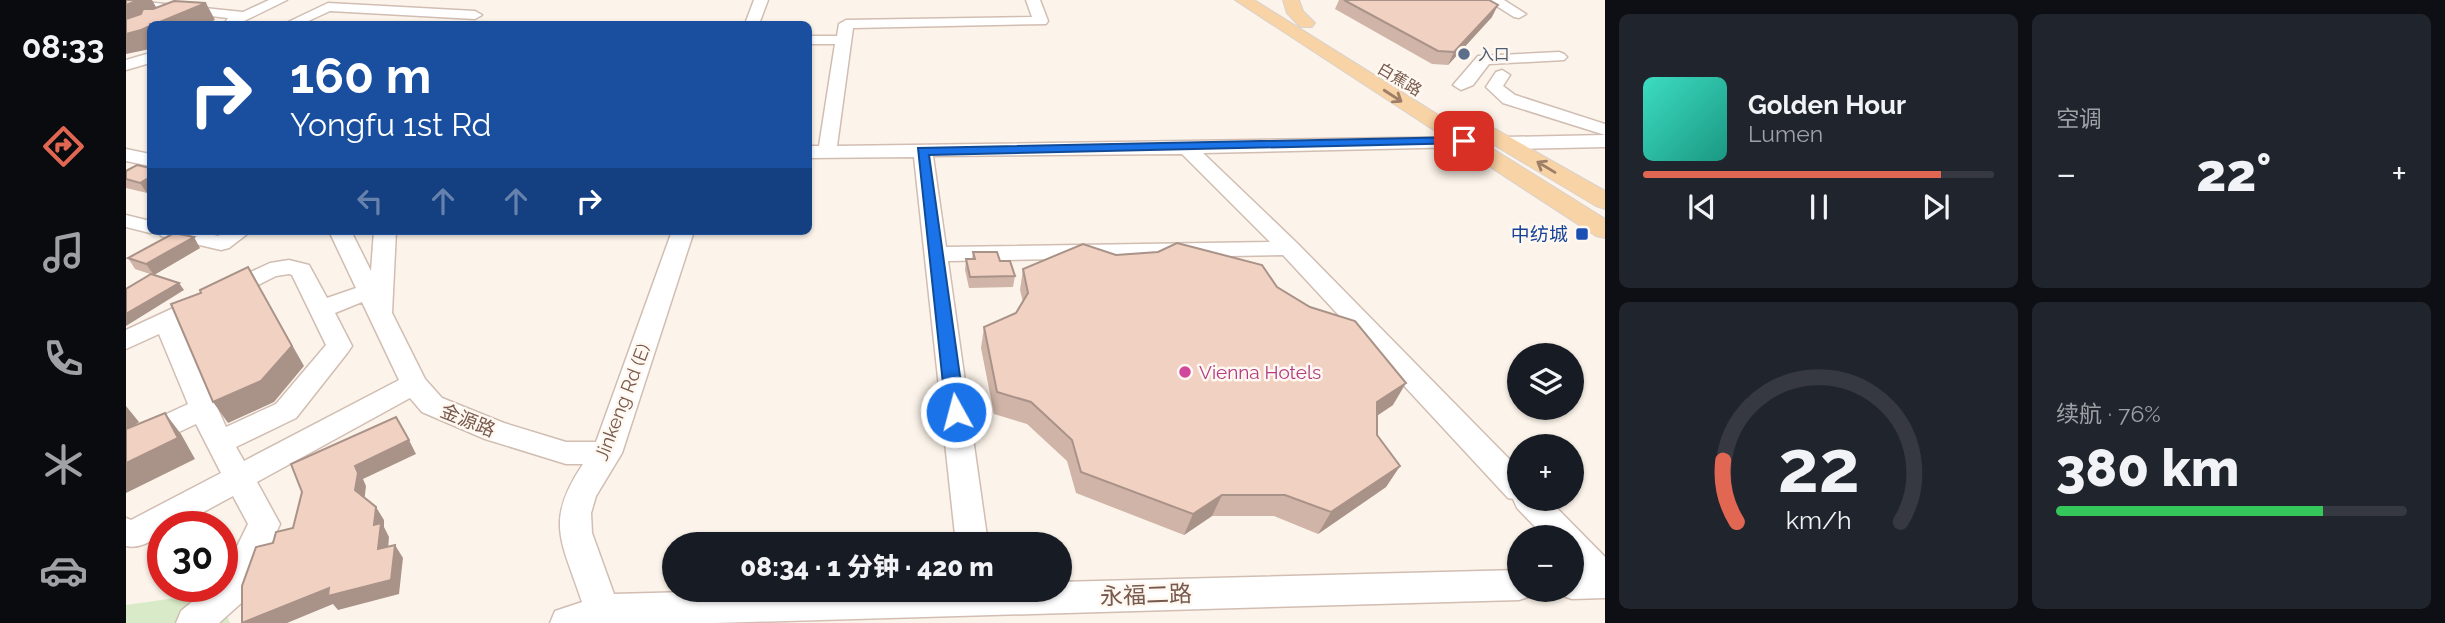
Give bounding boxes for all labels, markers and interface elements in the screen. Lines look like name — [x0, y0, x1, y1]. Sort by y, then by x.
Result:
text: 08:33 — [22, 28, 104, 65]
place label: 入口 — [1478, 45, 1510, 64]
marker: 入口 — [1456, 46, 1472, 62]
text: 160 m — [290, 47, 431, 104]
icon: right — [175, 49, 266, 140]
street label: 白蕉路 — [1374, 59, 1425, 100]
one-way arrow — [1383, 89, 1403, 103]
text: Golden Hour — [1748, 90, 1906, 120]
text: 空调 — [2056, 105, 2102, 132]
text: Yongfu 1st Rd — [290, 106, 491, 143]
pin — [1434, 111, 1494, 171]
text: Lumen — [1748, 120, 1823, 147]
icon: directions — [39, 122, 88, 171]
icon: arrive — [1445, 122, 1483, 160]
text: 22° — [2196, 142, 2272, 203]
text: − — [2056, 151, 2076, 196]
text: + — [2391, 151, 2407, 196]
one-way arrow — [1537, 159, 1557, 173]
icon: left — [351, 182, 389, 220]
icon: ahead — [424, 182, 462, 220]
icon: ahead — [497, 182, 535, 220]
icon: right — [570, 182, 608, 220]
icon: previous — [1683, 188, 1721, 226]
icon: pause — [1800, 188, 1838, 226]
icon: next — [1917, 188, 1955, 226]
place label: 中纺城 — [1511, 223, 1568, 245]
marker: 中纺城 — [1574, 226, 1590, 242]
icon: music — [39, 228, 88, 277]
icon: phone — [39, 334, 88, 383]
street label: Jinkeng Rd (E) — [590, 341, 654, 463]
map controls — [1507, 343, 1584, 602]
button: layers — [1507, 343, 1584, 420]
place label: Vienna Hotels — [1199, 361, 1321, 383]
marker: Vienna Hotels — [1177, 364, 1193, 380]
position arrow — [919, 375, 993, 449]
street label: 金源路 — [437, 399, 499, 441]
text: 续航 · 76% — [2056, 400, 2161, 427]
text: 22 — [1777, 424, 1860, 509]
button: + — [1507, 434, 1584, 511]
text: 380 km — [2056, 437, 2239, 498]
icon: climate — [39, 440, 88, 489]
text: km/h — [1786, 504, 1851, 534]
speed limit sign: 30 — [147, 511, 238, 602]
button: − — [1507, 525, 1584, 602]
icon: car — [39, 546, 88, 595]
text: 08:34 · 1 分钟 · 420 m — [740, 552, 994, 582]
street label: 永福二路 — [1100, 579, 1192, 610]

